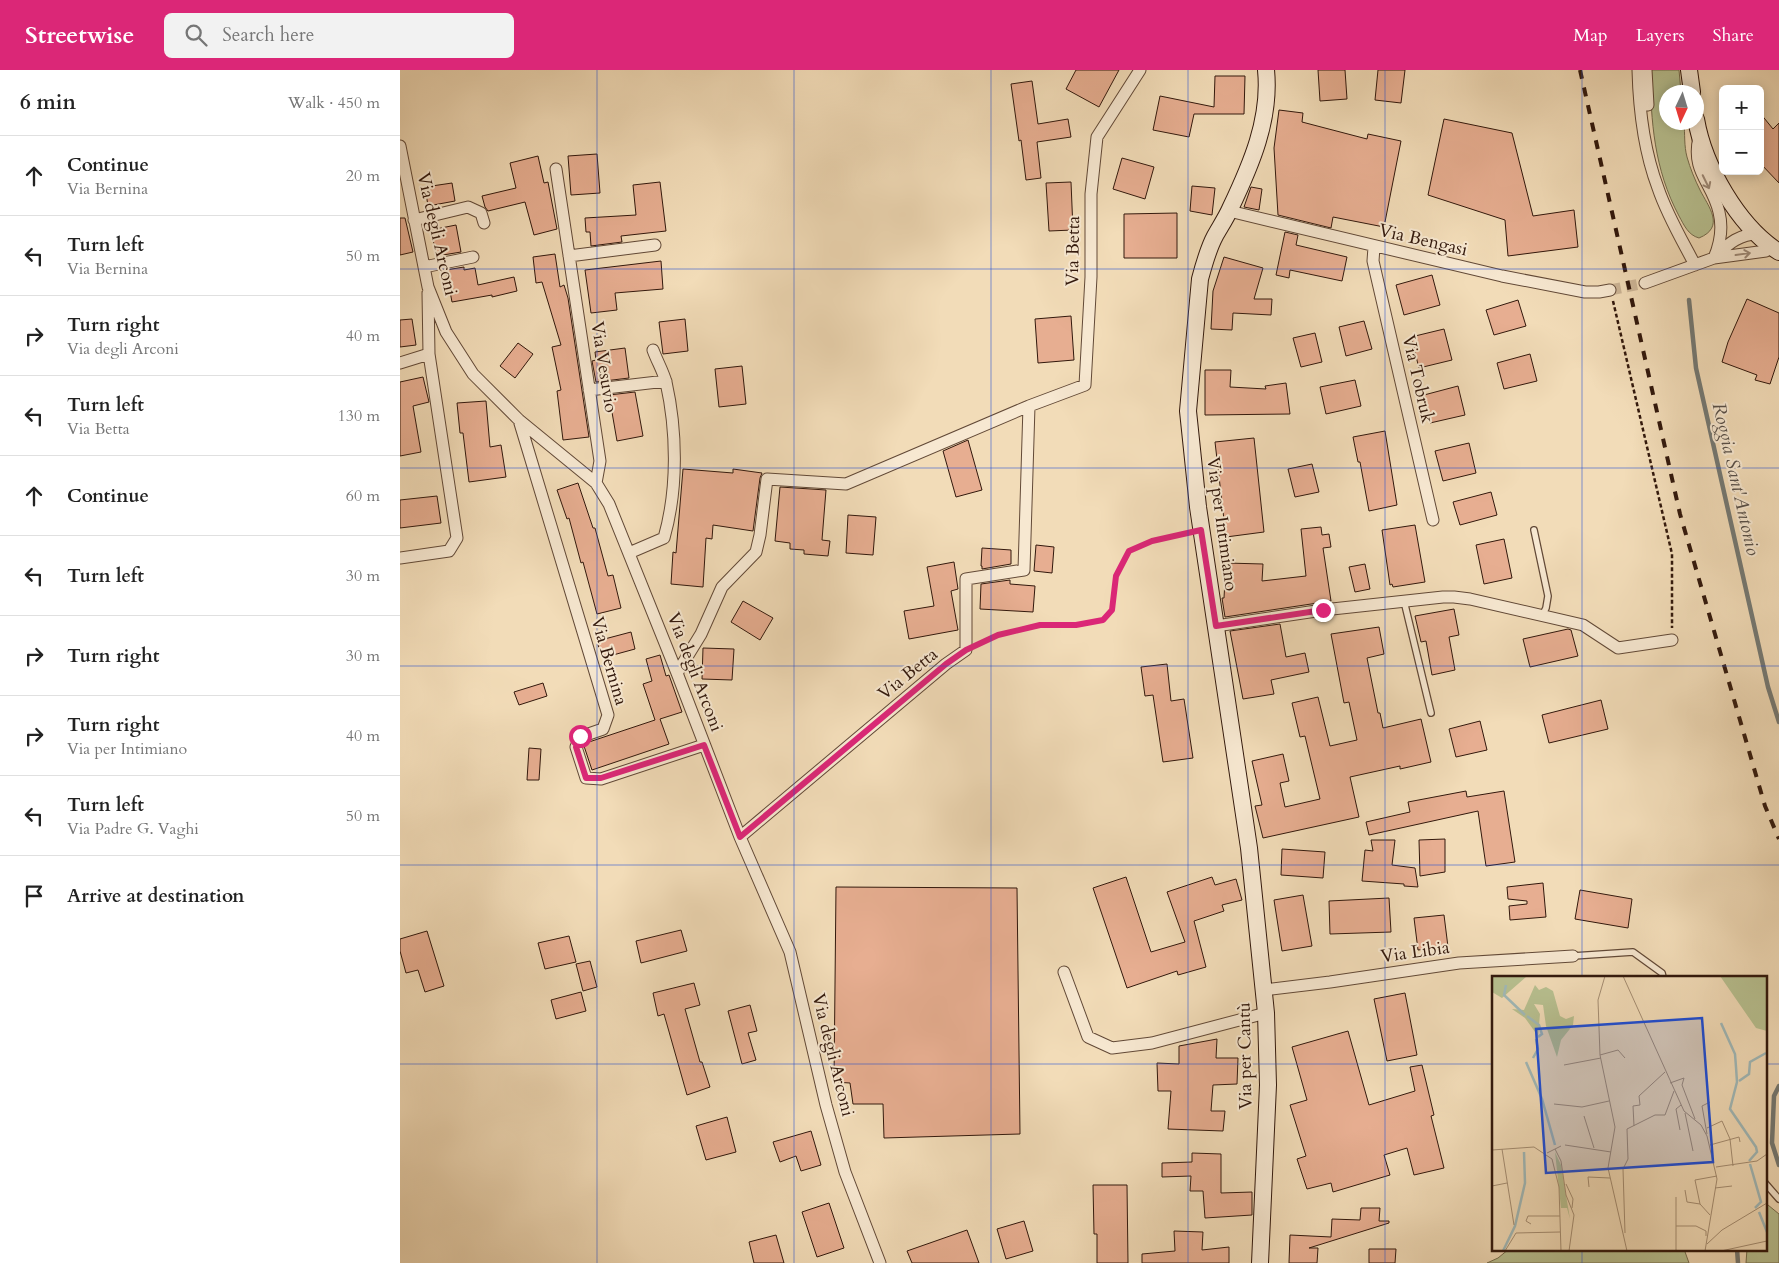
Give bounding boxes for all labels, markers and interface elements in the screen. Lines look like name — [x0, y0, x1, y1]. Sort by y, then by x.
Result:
search box — [164, 13, 514, 58]
text: Streetwise — [25, 19, 134, 52]
icon: search — [182, 21, 210, 49]
text: Search here — [222, 22, 314, 48]
text: Map — [1573, 23, 1608, 48]
text: Layers — [1636, 23, 1685, 48]
text: Share — [1713, 23, 1754, 48]
north arrow — [1659, 85, 1704, 130]
map controls — [1719, 85, 1764, 175]
button: + — [1719, 85, 1764, 130]
text: 6 min — [20, 88, 76, 117]
text: Walk · 450 m — [288, 92, 380, 114]
button: − — [1719, 130, 1764, 175]
text: Continue — [67, 152, 149, 178]
icon: ahead — [20, 162, 48, 190]
text: 20 m — [346, 165, 380, 187]
street label: Via degli Arconi — [411, 170, 463, 298]
one-way arrow — [1702, 174, 1711, 189]
text: Via Bernina — [67, 178, 148, 200]
street label: Via Betta — [1060, 215, 1086, 286]
street label: Via Bengasi — [1376, 218, 1470, 262]
text: Turn left — [67, 232, 144, 258]
icon: left — [20, 242, 48, 270]
text: 50 m — [346, 245, 380, 267]
one-way arrow — [1735, 249, 1751, 259]
text: Via Bernina — [67, 258, 148, 280]
text: Turn right — [67, 312, 159, 338]
street label: Via Vesuvio — [584, 320, 624, 415]
icon: right — [20, 322, 48, 350]
text: 40 m — [346, 325, 380, 347]
street label: Via Tobruk — [1396, 333, 1440, 426]
text: Via degli Arconi — [67, 338, 179, 360]
text: Turn left — [67, 392, 144, 418]
water label: Roggia Sant'Antonio — [1706, 400, 1766, 558]
icon: left — [20, 402, 48, 430]
text: 130 m — [338, 405, 380, 427]
text: Via Betta — [67, 418, 130, 440]
street label: Via per Intimiano — [1200, 455, 1244, 593]
icon: ahead — [20, 482, 48, 510]
text: Continue — [67, 483, 149, 509]
text: 60 m — [346, 485, 380, 507]
icon: left — [20, 562, 48, 590]
text: Turn left — [67, 563, 144, 589]
text: 30 m — [346, 565, 380, 587]
route end — [1312, 599, 1335, 622]
street label: Via degli Arconi — [661, 609, 729, 735]
street label: Via Bernina — [584, 614, 634, 708]
icon: right — [20, 642, 48, 670]
street label: Via Betta — [873, 642, 943, 706]
text: Turn right — [67, 643, 159, 669]
text: 30 m — [346, 645, 380, 667]
text: Turn right — [67, 712, 159, 738]
icon: right — [20, 722, 48, 750]
text: 40 m — [346, 725, 380, 747]
route start — [569, 725, 592, 748]
text: Via per Intimiano — [67, 738, 187, 760]
text: Turn left — [67, 792, 144, 818]
icon: left — [20, 802, 48, 830]
text: 50 m — [346, 805, 380, 827]
text: Via Padre G. Vaghi — [67, 818, 199, 840]
icon: arrive — [20, 882, 48, 910]
text: Arrive at destination — [67, 883, 244, 909]
street label: Via Libia — [1379, 935, 1451, 969]
inset map — [1492, 976, 1766, 1250]
street label: Via degli Arconi — [806, 991, 860, 1119]
street label: Via per Cantù — [1232, 1002, 1258, 1110]

